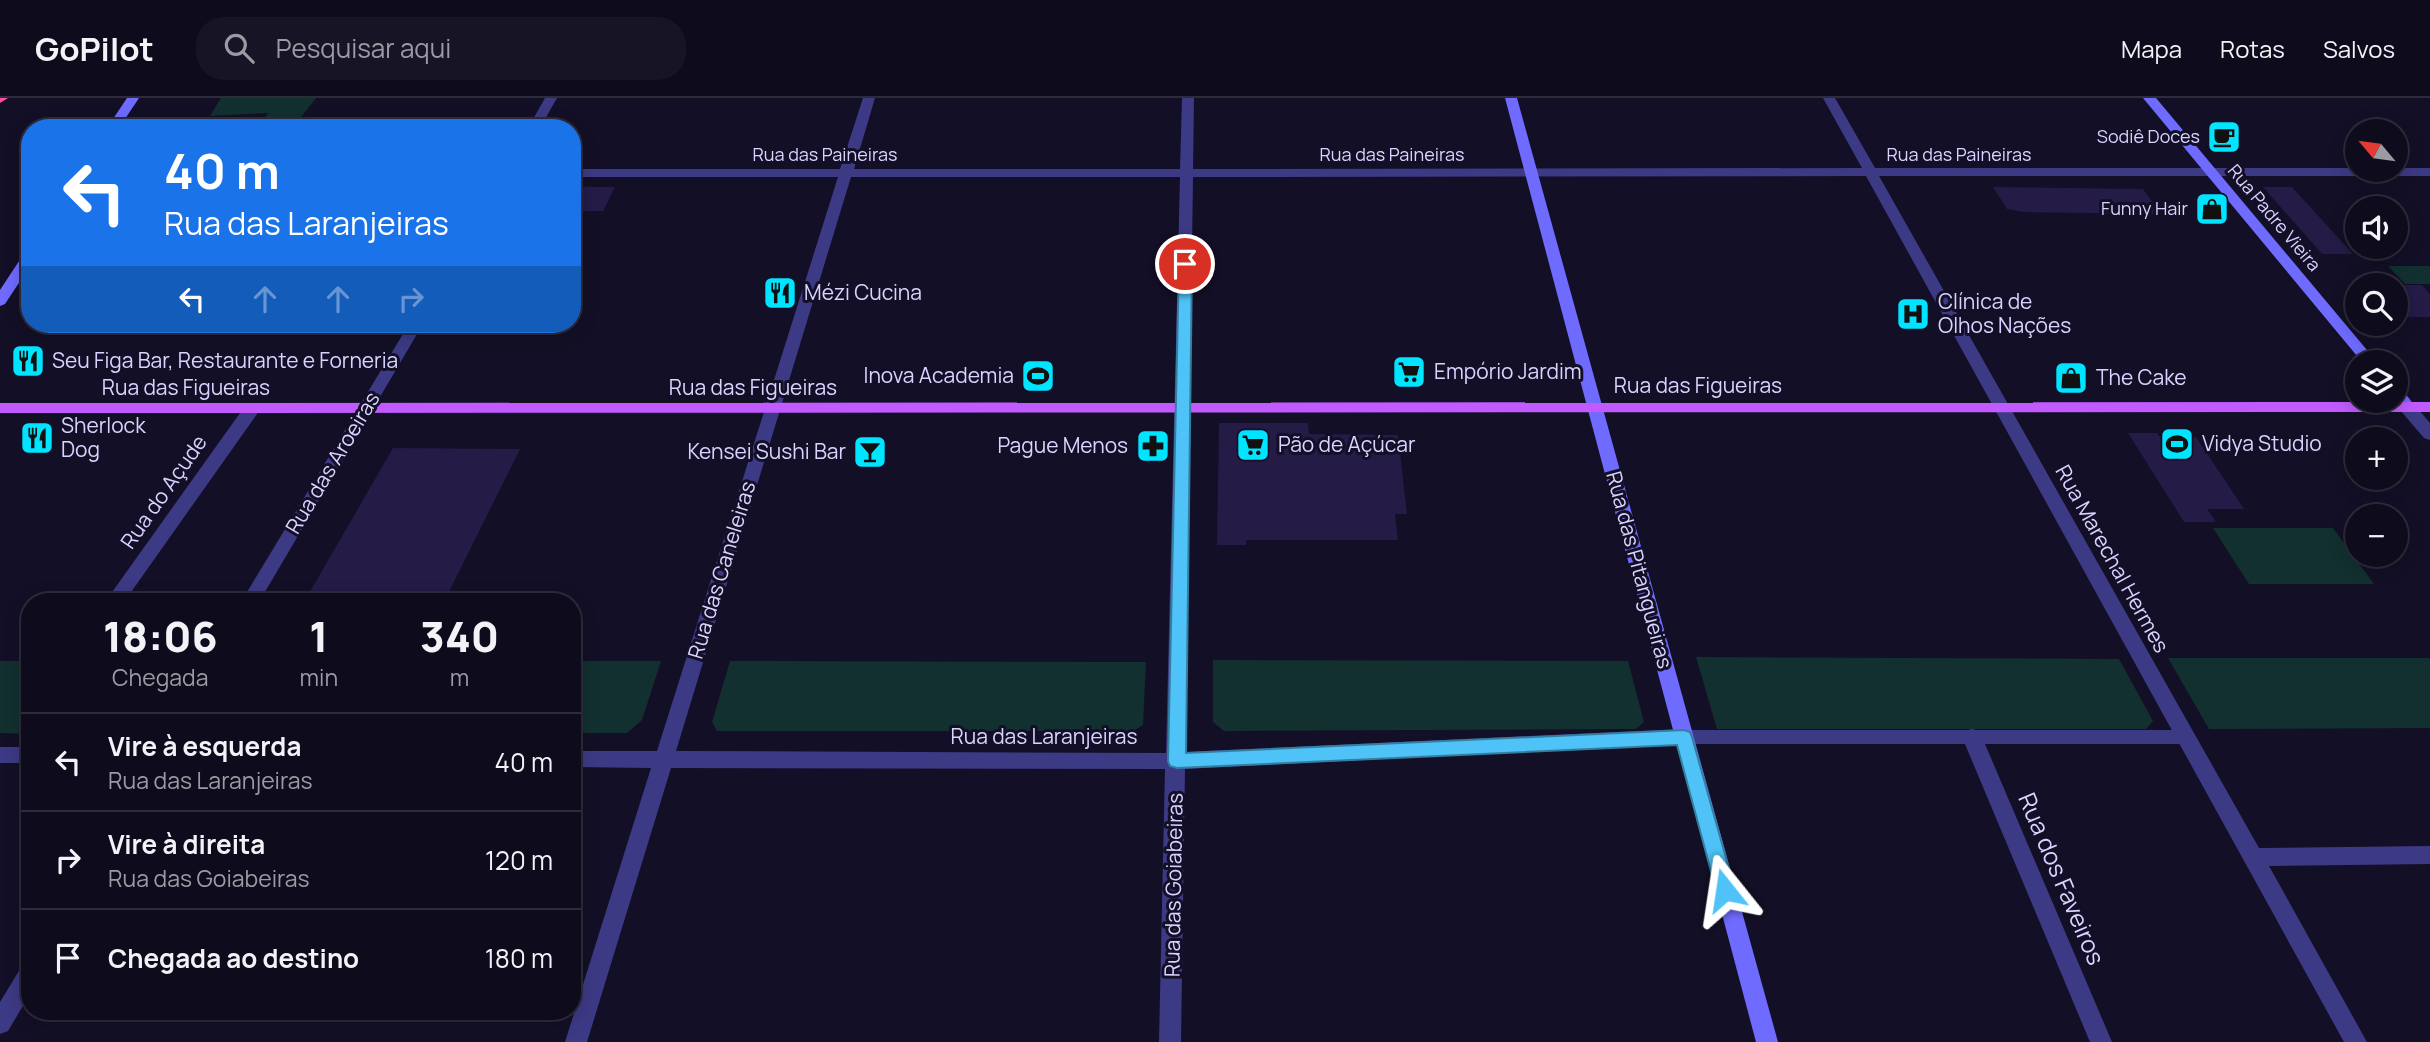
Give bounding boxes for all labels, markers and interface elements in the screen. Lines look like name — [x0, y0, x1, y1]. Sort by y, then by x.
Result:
search box — [196, 17, 686, 80]
text: GoPilot — [35, 26, 154, 71]
icon: search — [220, 29, 258, 67]
text: Pesquisar aqui — [276, 30, 451, 66]
text: Mapa — [2121, 32, 2182, 65]
text: Rotas — [2220, 32, 2285, 65]
text: Salvos — [2323, 32, 2395, 65]
cafe icon: Sodiê Doces — [2205, 118, 2243, 156]
north arrow — [2345, 119, 2408, 182]
map controls — [2345, 119, 2408, 567]
place label: Sodiê Doces — [2097, 124, 2200, 148]
text: 40 m — [164, 137, 280, 204]
street label: Rua das Paineiras — [753, 142, 897, 166]
street label: Rua das Paineiras — [1320, 142, 1464, 166]
street label: Rua das Paineiras — [1887, 142, 2031, 166]
icon: left — [49, 147, 140, 238]
street label: Rua Padre Vieira — [2223, 159, 2327, 276]
shop icon: Funny Hair — [2193, 190, 2231, 228]
place label: Funny Hair — [2101, 196, 2189, 220]
button: sound — [2345, 196, 2408, 259]
text: Rua das Laranjeiras — [164, 201, 449, 245]
pin — [1155, 234, 1215, 294]
icon: arrive — [1166, 245, 1204, 283]
button: search — [2345, 273, 2408, 336]
restaurant icon: Mézi Cucina — [761, 274, 799, 312]
place label: Mézi Cucina — [804, 278, 922, 306]
icon: left — [173, 280, 211, 318]
icon: ahead — [246, 280, 284, 318]
icon: ahead — [319, 280, 357, 318]
icon: right — [392, 280, 430, 318]
place label: Clínica de Olhos Nações — [1938, 287, 2071, 339]
hospital icon: Clínica de Olhos Nações — [1894, 295, 1932, 333]
restaurant icon: Seu Figa Bar, Restaurante e Forneria — [9, 342, 47, 380]
place label: Seu Figa Bar, Restaurante e Forneria — [52, 346, 398, 374]
button: layers — [2345, 350, 2408, 413]
supermarket icon: Empório Jardim — [1390, 353, 1428, 391]
sports icon: Inova Academia — [1019, 357, 1057, 395]
place label: Empório Jardim — [1434, 357, 1582, 385]
shop icon: The Cake — [2052, 359, 2090, 397]
place label: Inova Academia — [863, 361, 1014, 389]
place label: The Cake — [2096, 363, 2187, 391]
street label: Rua das Figueiras — [1614, 371, 1782, 399]
street label: Rua das Figueiras — [102, 373, 270, 401]
street label: Rua das Figueiras — [669, 373, 837, 401]
street label: Rua das Aroeiras — [279, 386, 386, 539]
place label: Sherlock Dog — [61, 411, 146, 463]
restaurant icon: Sherlock Dog — [18, 419, 56, 457]
sports icon: Vidya Studio — [2158, 425, 2196, 463]
supermarket icon: Pão de Açúcar — [1234, 426, 1272, 464]
pharmacy icon: Pague Menos — [1134, 427, 1172, 465]
button: + — [2345, 427, 2408, 490]
street label: Rua do Açude — [114, 429, 213, 554]
place label: Vidya Studio — [2202, 429, 2322, 457]
place label: Pão de Açúcar — [1278, 430, 1416, 458]
place label: Pague Menos — [997, 431, 1128, 459]
bar icon: Kensei Sushi Bar — [851, 433, 889, 471]
place label: Kensei Sushi Bar — [687, 437, 846, 465]
street label: Rua Marechal Hermes — [2050, 460, 2176, 657]
street label: Rua das Pitangueiras — [1600, 468, 1680, 671]
street label: Rua das Caneleiras — [681, 478, 761, 662]
button: − — [2345, 504, 2408, 567]
text: 18:06 — [103, 607, 218, 665]
text: 1 — [309, 607, 328, 665]
text: 340 — [420, 607, 499, 665]
text: Chegada — [112, 661, 208, 693]
text: min — [300, 661, 338, 693]
text: m — [450, 661, 469, 693]
street label: Rua das Laranjeiras — [951, 722, 1137, 750]
text: Vire à esquerda — [108, 728, 301, 764]
icon: left — [49, 743, 87, 781]
text: 40 m — [495, 744, 553, 780]
text: Rua das Laranjeiras — [108, 764, 313, 796]
street label: Rua dos Faveiros — [2011, 787, 2114, 970]
street label: Rua das Goiabeiras — [1157, 793, 1189, 977]
text: Vire à direita — [108, 826, 265, 862]
icon: right — [49, 841, 87, 879]
text: 120 m — [485, 842, 553, 878]
position arrow — [1688, 853, 1762, 927]
text: Rua das Goiabeiras — [108, 862, 310, 894]
icon: arrive — [49, 939, 87, 977]
text: Chegada ao destino — [108, 940, 359, 976]
text: 180 m — [485, 940, 553, 976]

